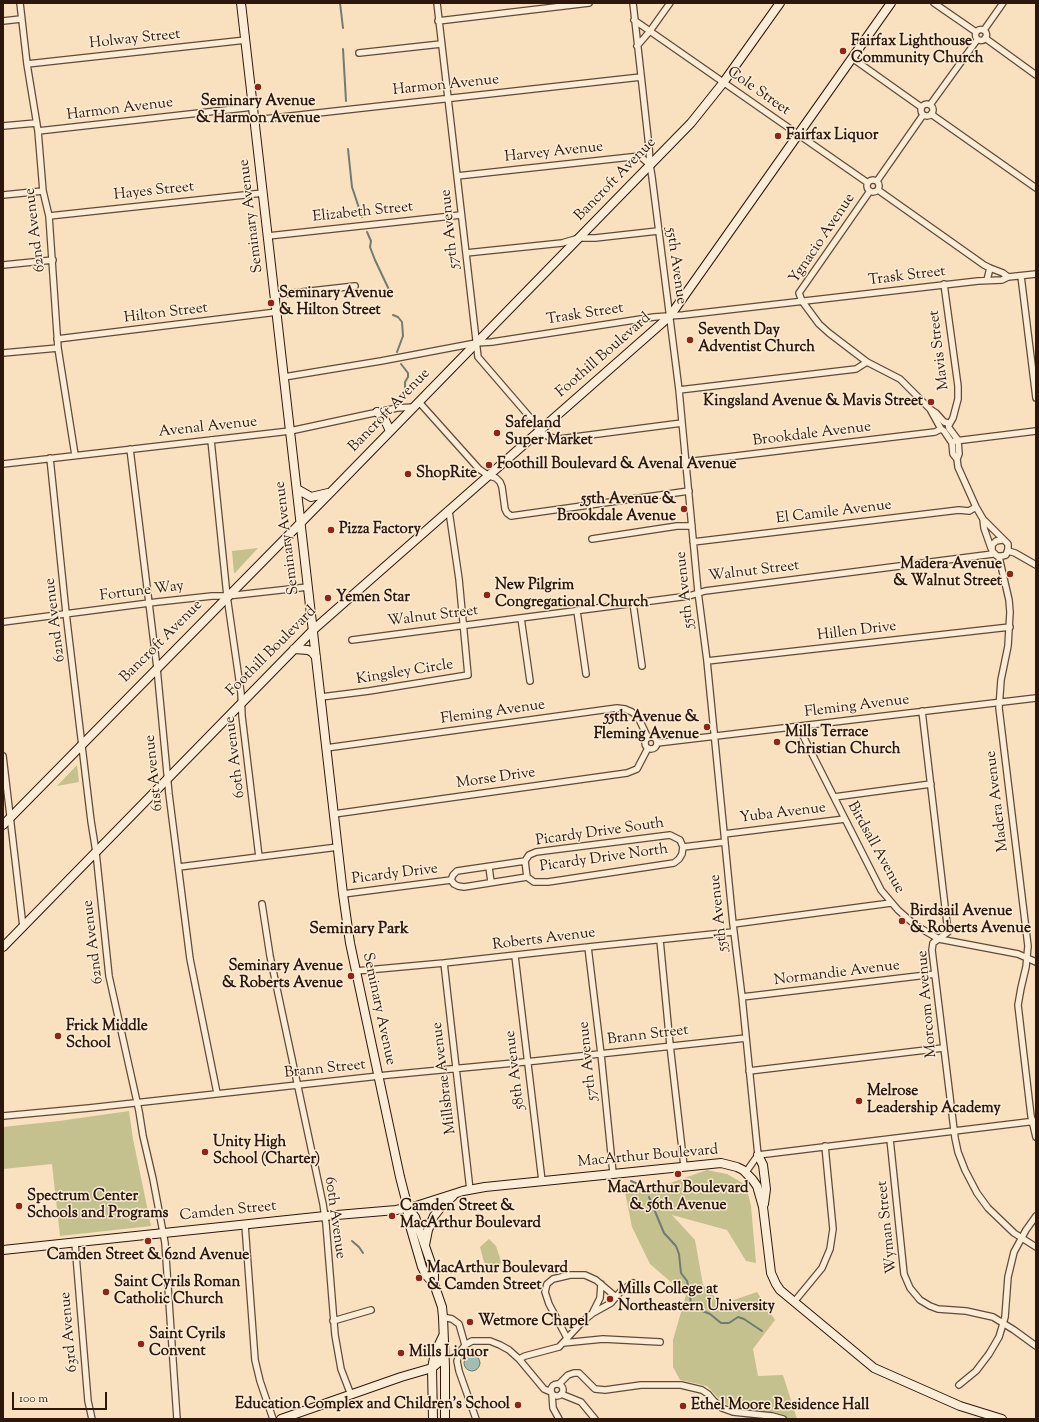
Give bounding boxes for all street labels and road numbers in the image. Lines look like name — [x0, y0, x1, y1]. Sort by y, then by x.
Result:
street label: Holway Street — [89, 26, 181, 54]
street label: Cole Street — [723, 64, 793, 120]
street label: Harmon Avenue — [392, 71, 500, 101]
street label: Harmon Avenue — [66, 95, 174, 125]
street label: Bancroft Avenue — [572, 134, 660, 226]
street label: Harvey Avenue — [504, 139, 604, 167]
street label: Seminary Avenue — [236, 158, 268, 274]
street label: Hayes Street — [113, 179, 195, 205]
street label: 62nd Avenue — [22, 187, 50, 273]
street label: 57th Avenue — [438, 188, 464, 270]
street label: Ygnacio Avenue — [786, 191, 860, 287]
street label: Elizabeth Street — [312, 199, 414, 227]
street label: 55th Avenue — [661, 226, 689, 306]
street label: Trask Street — [867, 263, 947, 291]
street label: Hilton Street — [123, 300, 209, 328]
street label: Trask Street — [545, 300, 625, 330]
street label: Mavis Street — [926, 309, 954, 391]
street label: Foothill Boulevard — [553, 310, 655, 402]
street label: Bancroft Avenue — [346, 365, 434, 457]
street label: Avenal Avenue — [158, 414, 258, 442]
street label: Brookdale Avenue — [752, 419, 872, 451]
street label: Seminary Avenue — [272, 480, 304, 596]
street label: El Camile Avenue — [775, 497, 893, 529]
street label: 55th Avenue — [673, 550, 699, 630]
street label: Walnut Street — [708, 558, 800, 586]
street label: 62nd Avenue — [42, 577, 70, 663]
street label: Fortune Way — [99, 578, 185, 606]
street label: Bancroft Avenue — [117, 597, 207, 687]
street label: Foothill Boulevard — [223, 603, 321, 701]
street label: Walnut Street — [387, 603, 479, 631]
street label: Hillen Drive — [816, 618, 898, 646]
street label: Kingsley Circle — [355, 656, 455, 690]
street label: Fleming Avenue — [804, 692, 910, 722]
street label: Fleming Avenue — [440, 697, 546, 729]
street label: 60th Avenue — [222, 715, 250, 799]
street label: 61st Avenue — [142, 734, 168, 812]
street label: Madera Avenue — [983, 749, 1013, 853]
street label: Morse Drive — [455, 765, 537, 793]
street label: Birdsall Avenue — [842, 799, 908, 897]
street label: Yuba Avenue — [739, 800, 827, 828]
street label: Picardy Drive South — [535, 815, 665, 851]
street label: Picardy Drive North — [539, 841, 669, 877]
street label: Picardy Drive — [351, 861, 439, 889]
street label: 55th Avenue — [707, 873, 733, 953]
street label: 62nd Avenue — [80, 899, 108, 985]
street label: Roberts Avenue — [492, 925, 596, 955]
street label: Morcom Avenue — [914, 949, 942, 1059]
street label: Seminary Avenue — [357, 951, 399, 1067]
street label: Normandie Avenue — [773, 957, 901, 991]
street label: 57th Avenue — [576, 1020, 602, 1102]
street label: Millsbrae Avenue — [429, 1021, 461, 1135]
street label: Brann Street — [606, 1022, 690, 1050]
street label: 58th Avenue — [502, 1029, 530, 1111]
street label: Brann Street — [283, 1057, 367, 1083]
street label: MacArthur Boulevard — [577, 1142, 719, 1172]
street label: 60th Avenue — [319, 1176, 349, 1260]
street label: Wyman Street — [874, 1180, 902, 1274]
street label: Camden Street — [179, 1198, 277, 1226]
street label: 63rd Avenue — [58, 1291, 82, 1373]

